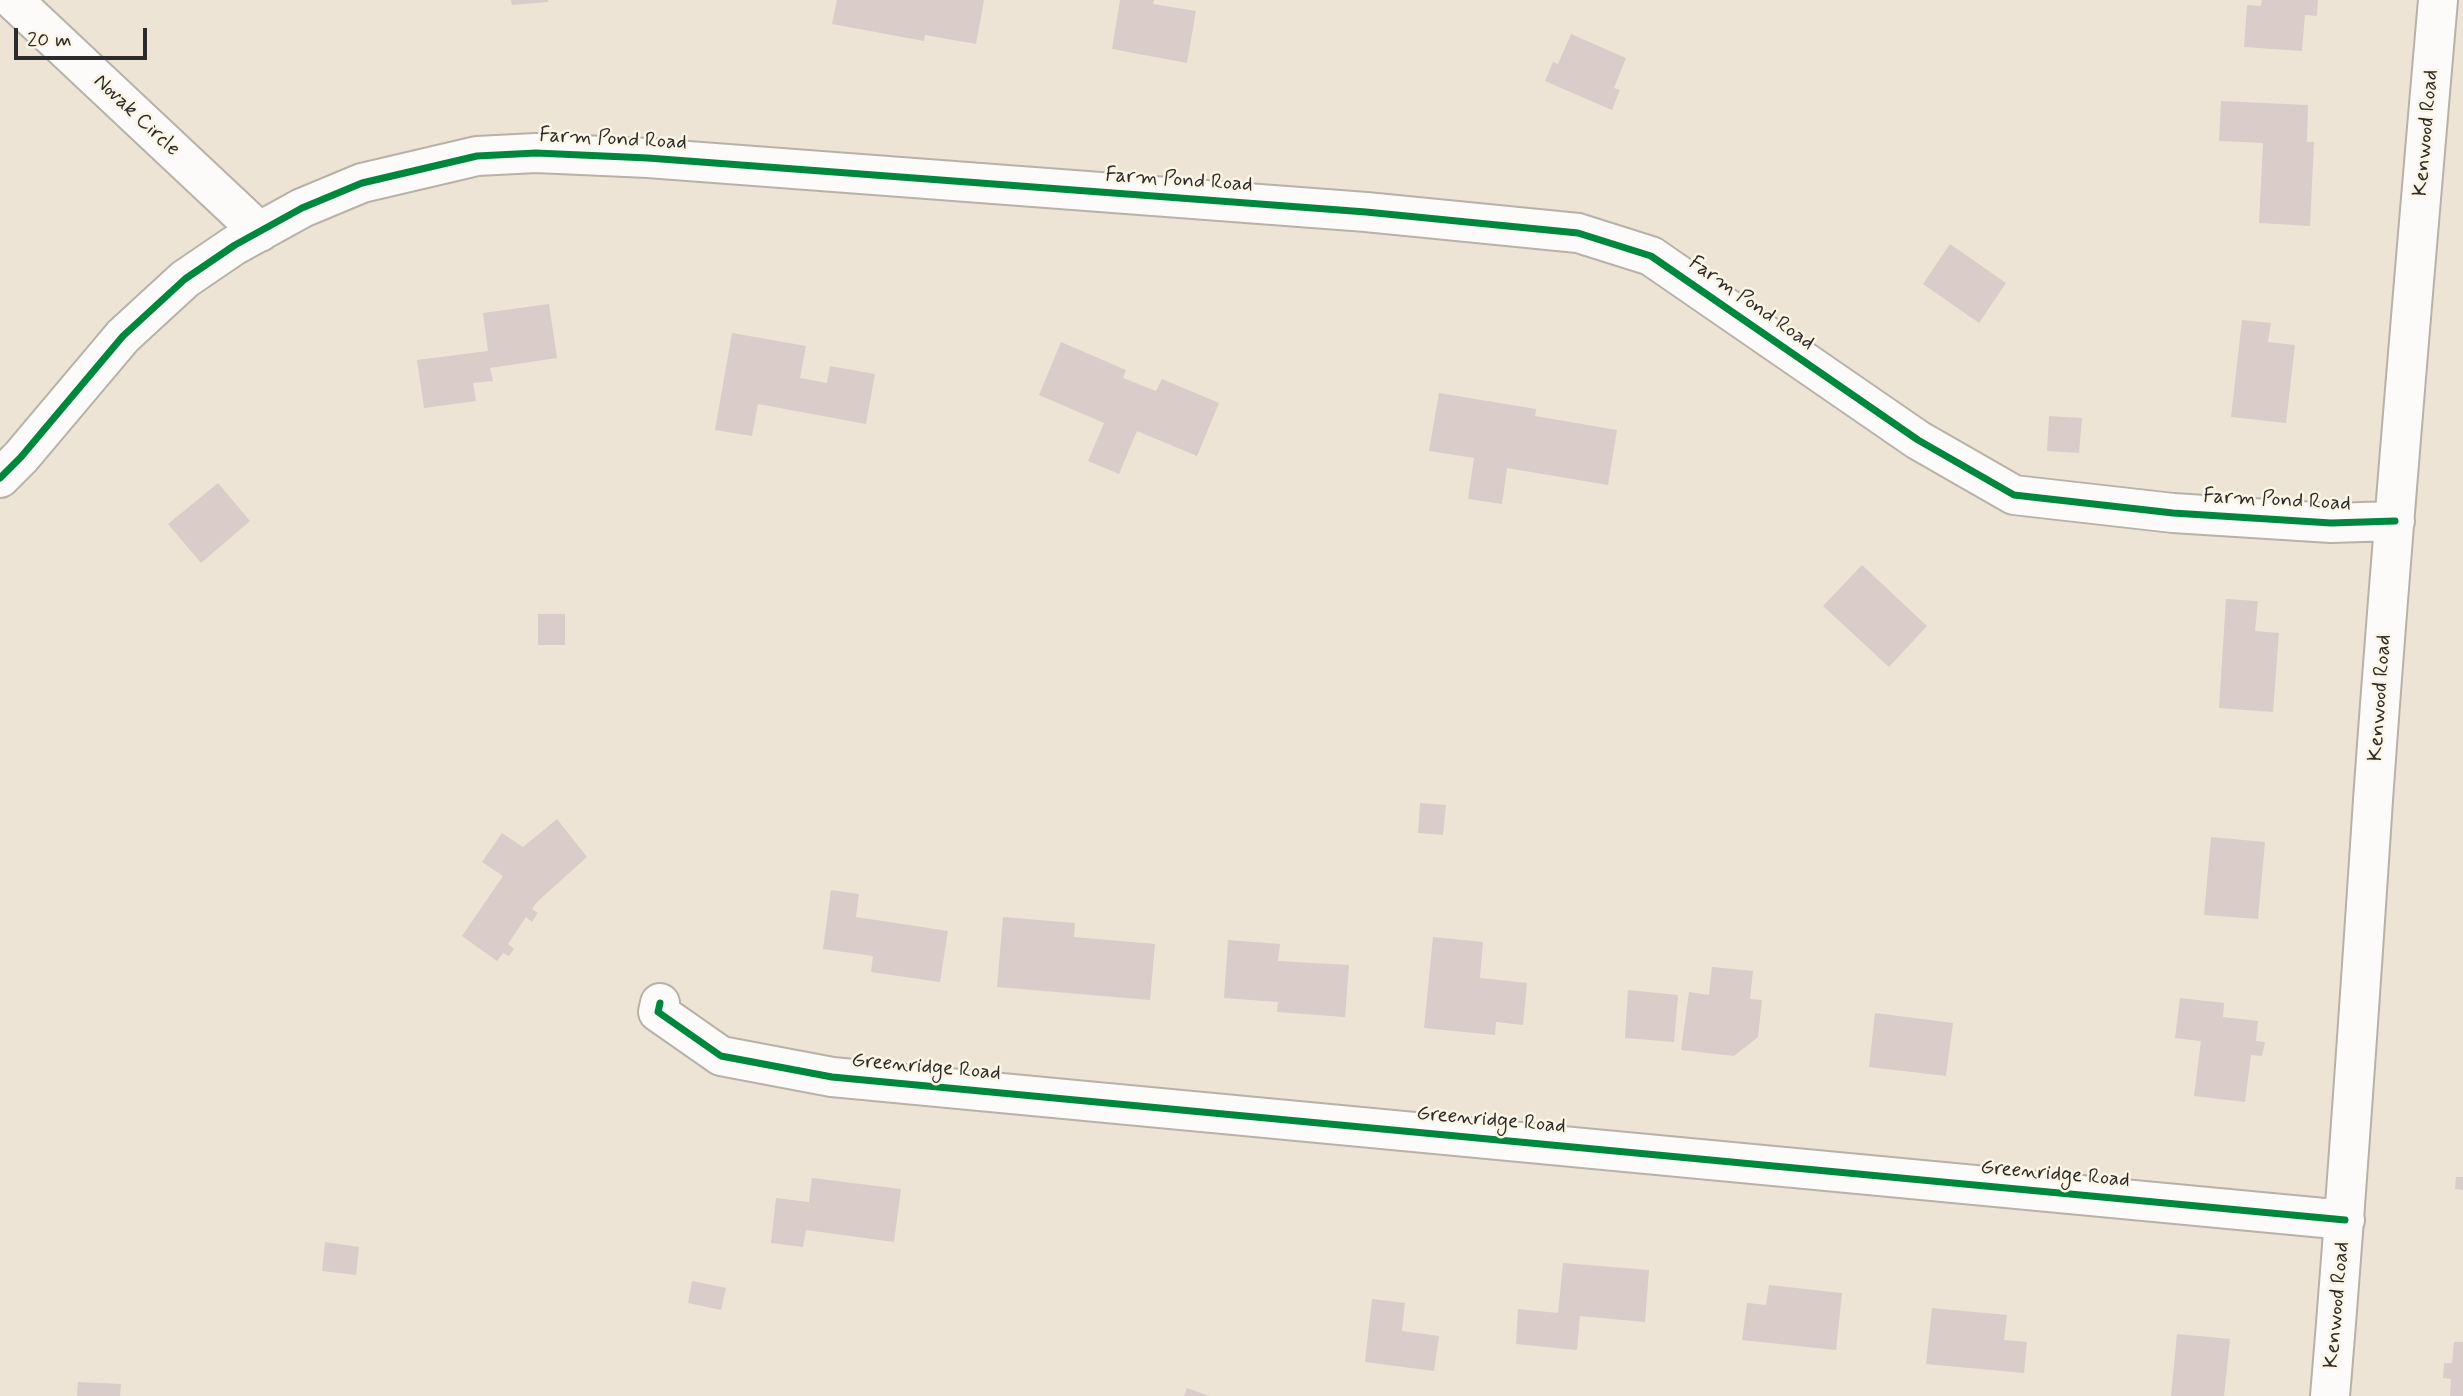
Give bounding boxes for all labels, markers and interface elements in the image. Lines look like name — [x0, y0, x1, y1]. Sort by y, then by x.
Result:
scale bar — [18, 14, 150, 58]
text: 20 m — [27, 26, 72, 54]
street label: Novak Circle — [87, 69, 185, 163]
street label: Kenwood Road — [2409, 69, 2445, 197]
street label: Farm Pond Road — [539, 124, 687, 156]
street label: Farm Pond Road — [1104, 163, 1254, 199]
street label: Farm Pond Road — [1683, 251, 1819, 357]
street label: Farm Pond Road — [2203, 485, 2351, 517]
street label: Kenwood Road — [2364, 634, 2398, 762]
street label: Greenridge Road — [850, 1049, 1002, 1087]
street label: Greenridge Road — [1415, 1102, 1567, 1140]
street label: Greenridge Road — [1979, 1156, 2131, 1194]
street label: Kenwood Road — [2320, 1241, 2356, 1369]

